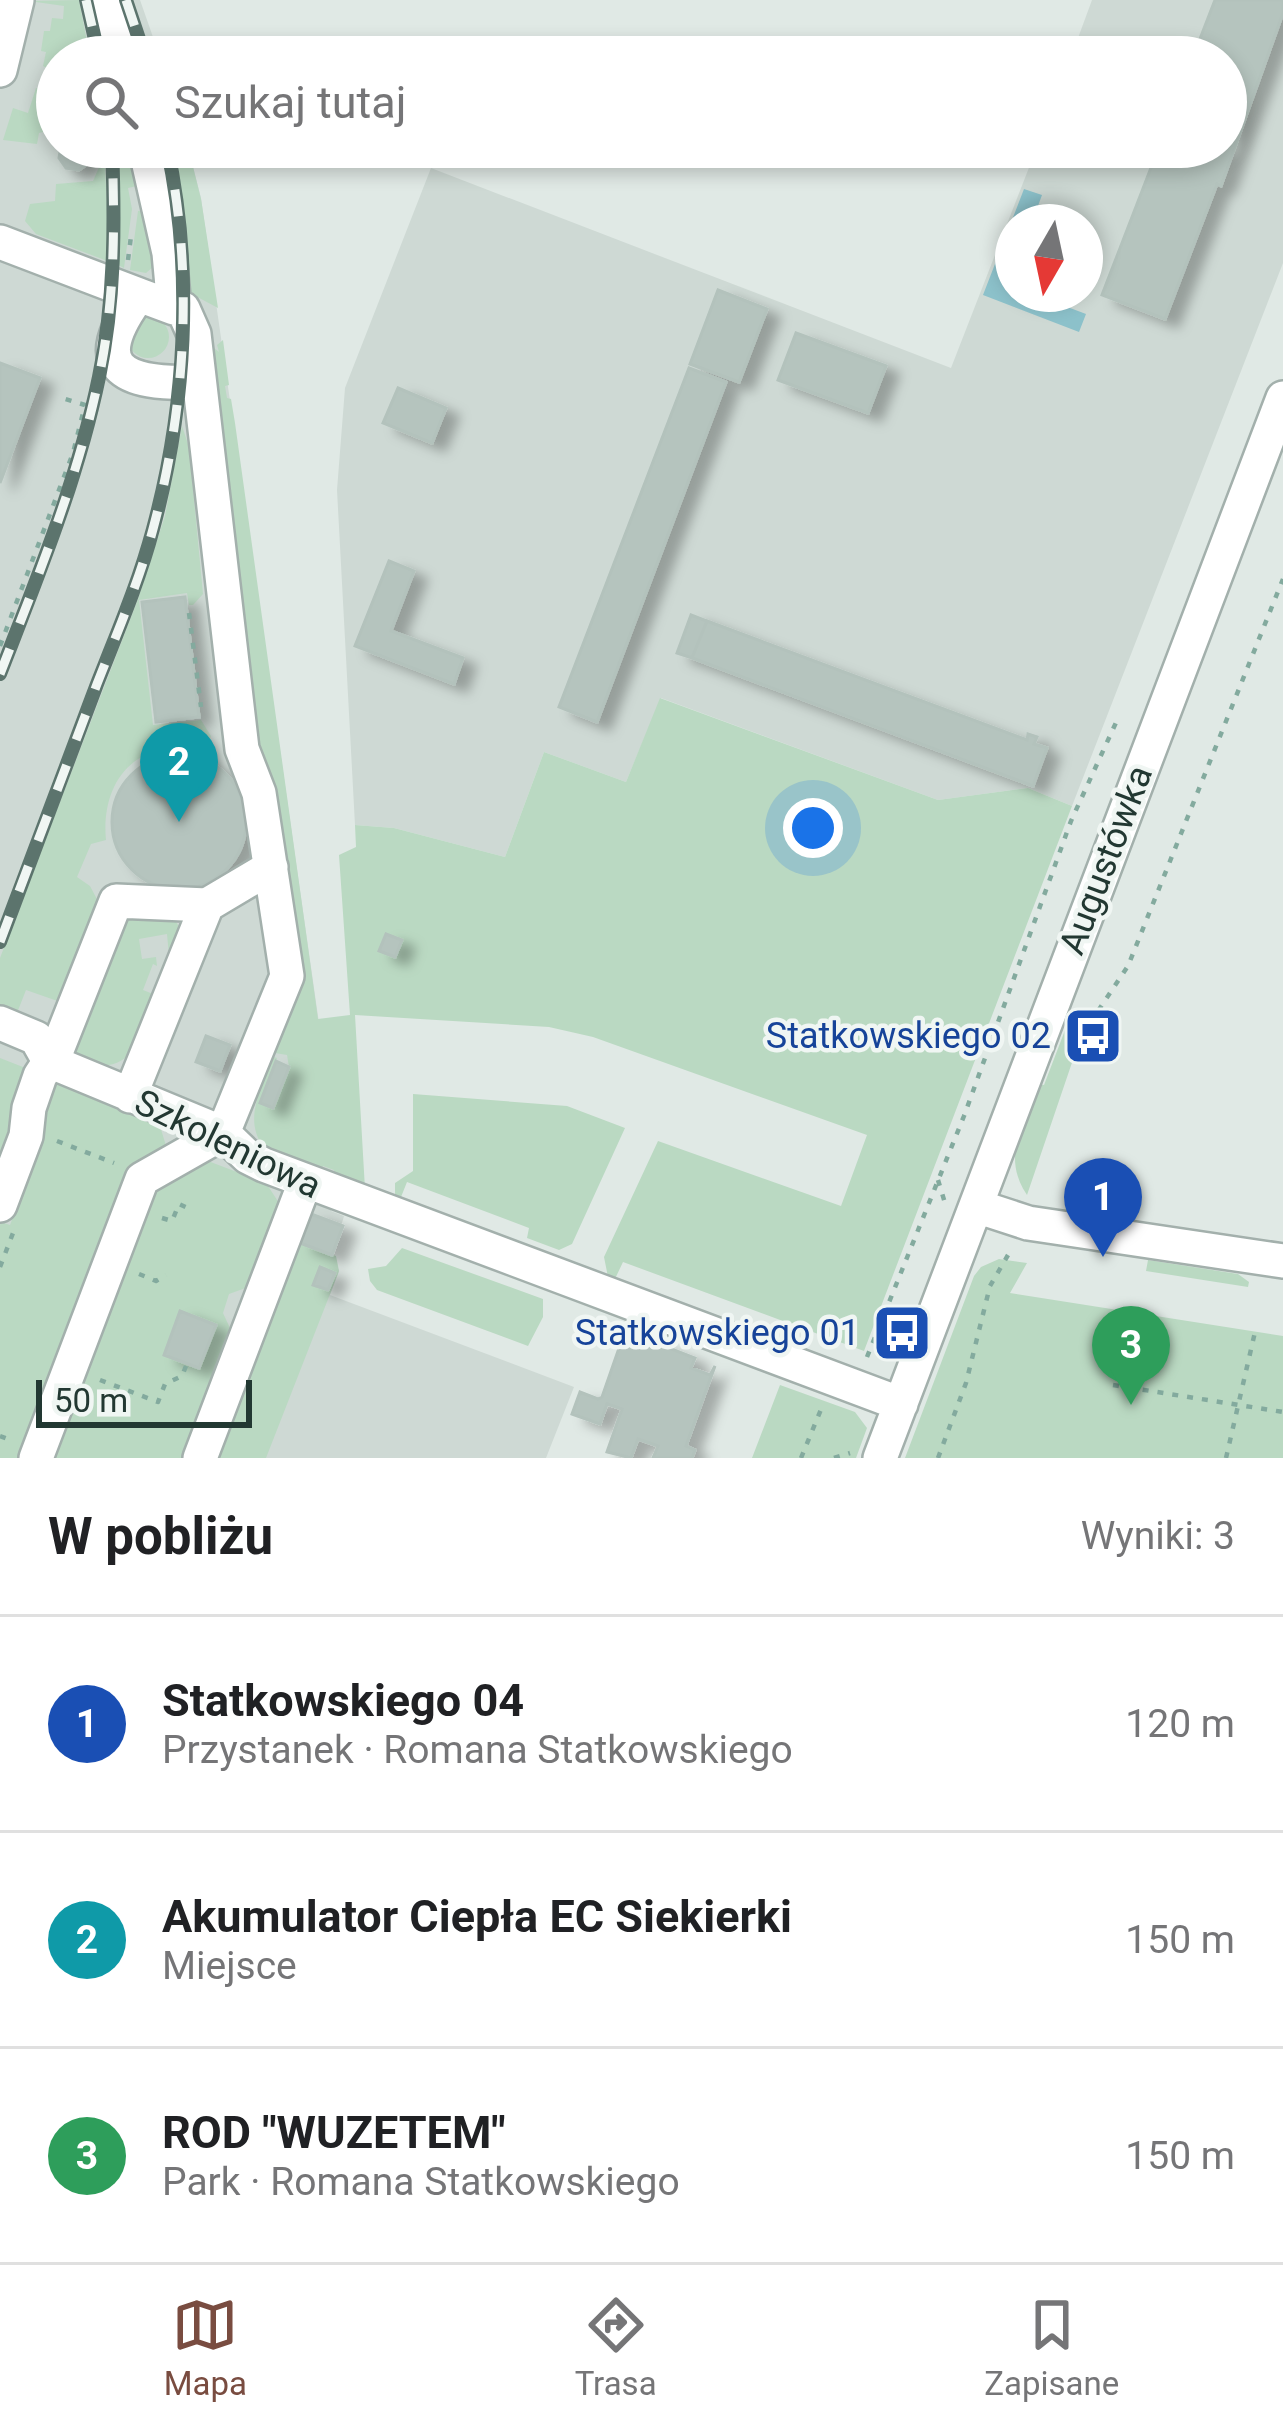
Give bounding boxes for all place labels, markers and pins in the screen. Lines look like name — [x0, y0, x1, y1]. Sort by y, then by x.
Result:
pin: 2 — [140, 723, 218, 822]
bus stop icon: Statkowskiego 02 — [1062, 1005, 1124, 1067]
place label: Statkowskiego 02 — [766, 1015, 1051, 1057]
pin: 1 — [1064, 1158, 1142, 1257]
bus stop icon: Statkowskiego 01 — [871, 1302, 933, 1364]
pin: 3 — [1092, 1306, 1170, 1405]
place label: Statkowskiego 01 — [575, 1312, 860, 1354]

